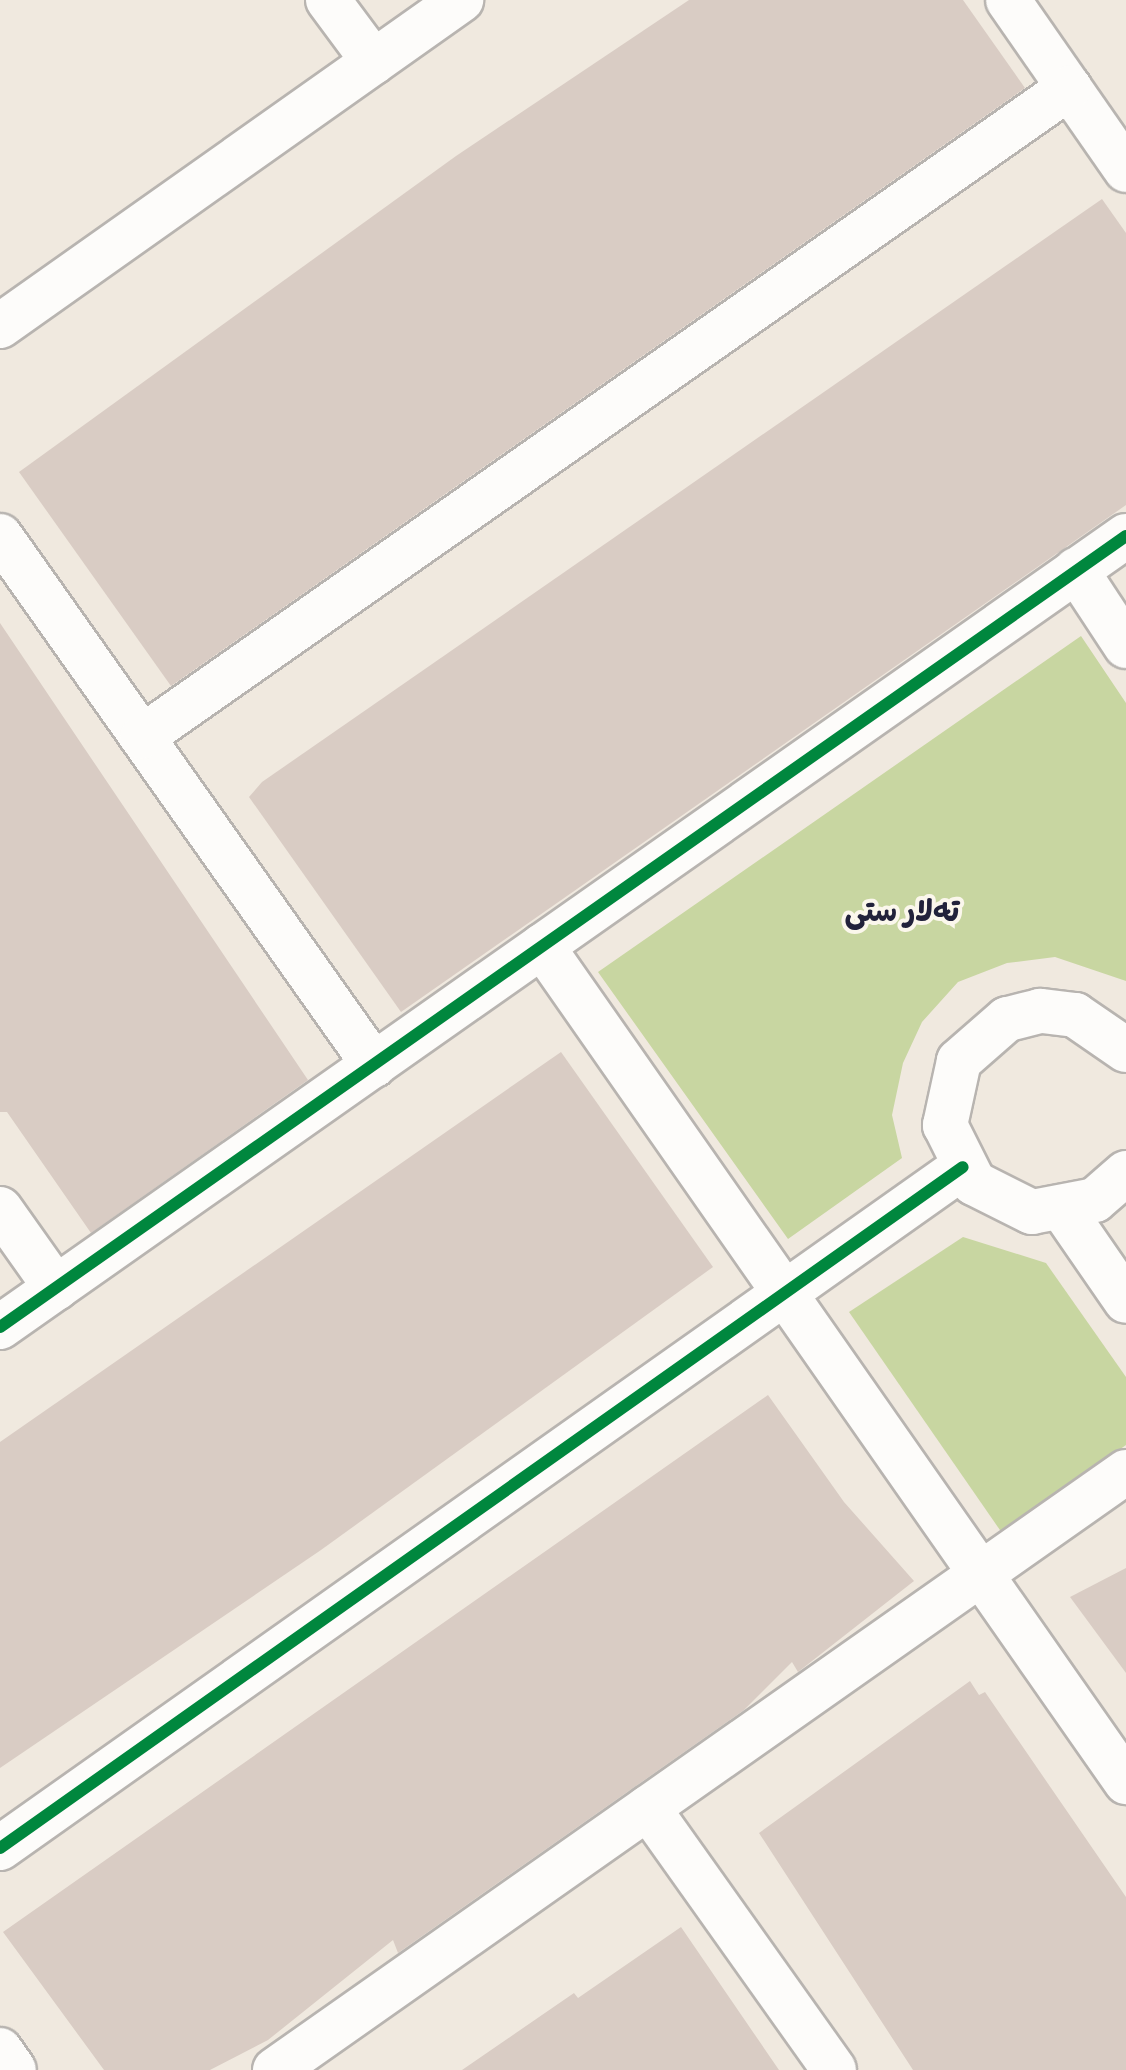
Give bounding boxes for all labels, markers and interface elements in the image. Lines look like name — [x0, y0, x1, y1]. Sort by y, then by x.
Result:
district label: ته‌لار ستی — [845, 894, 959, 930]

